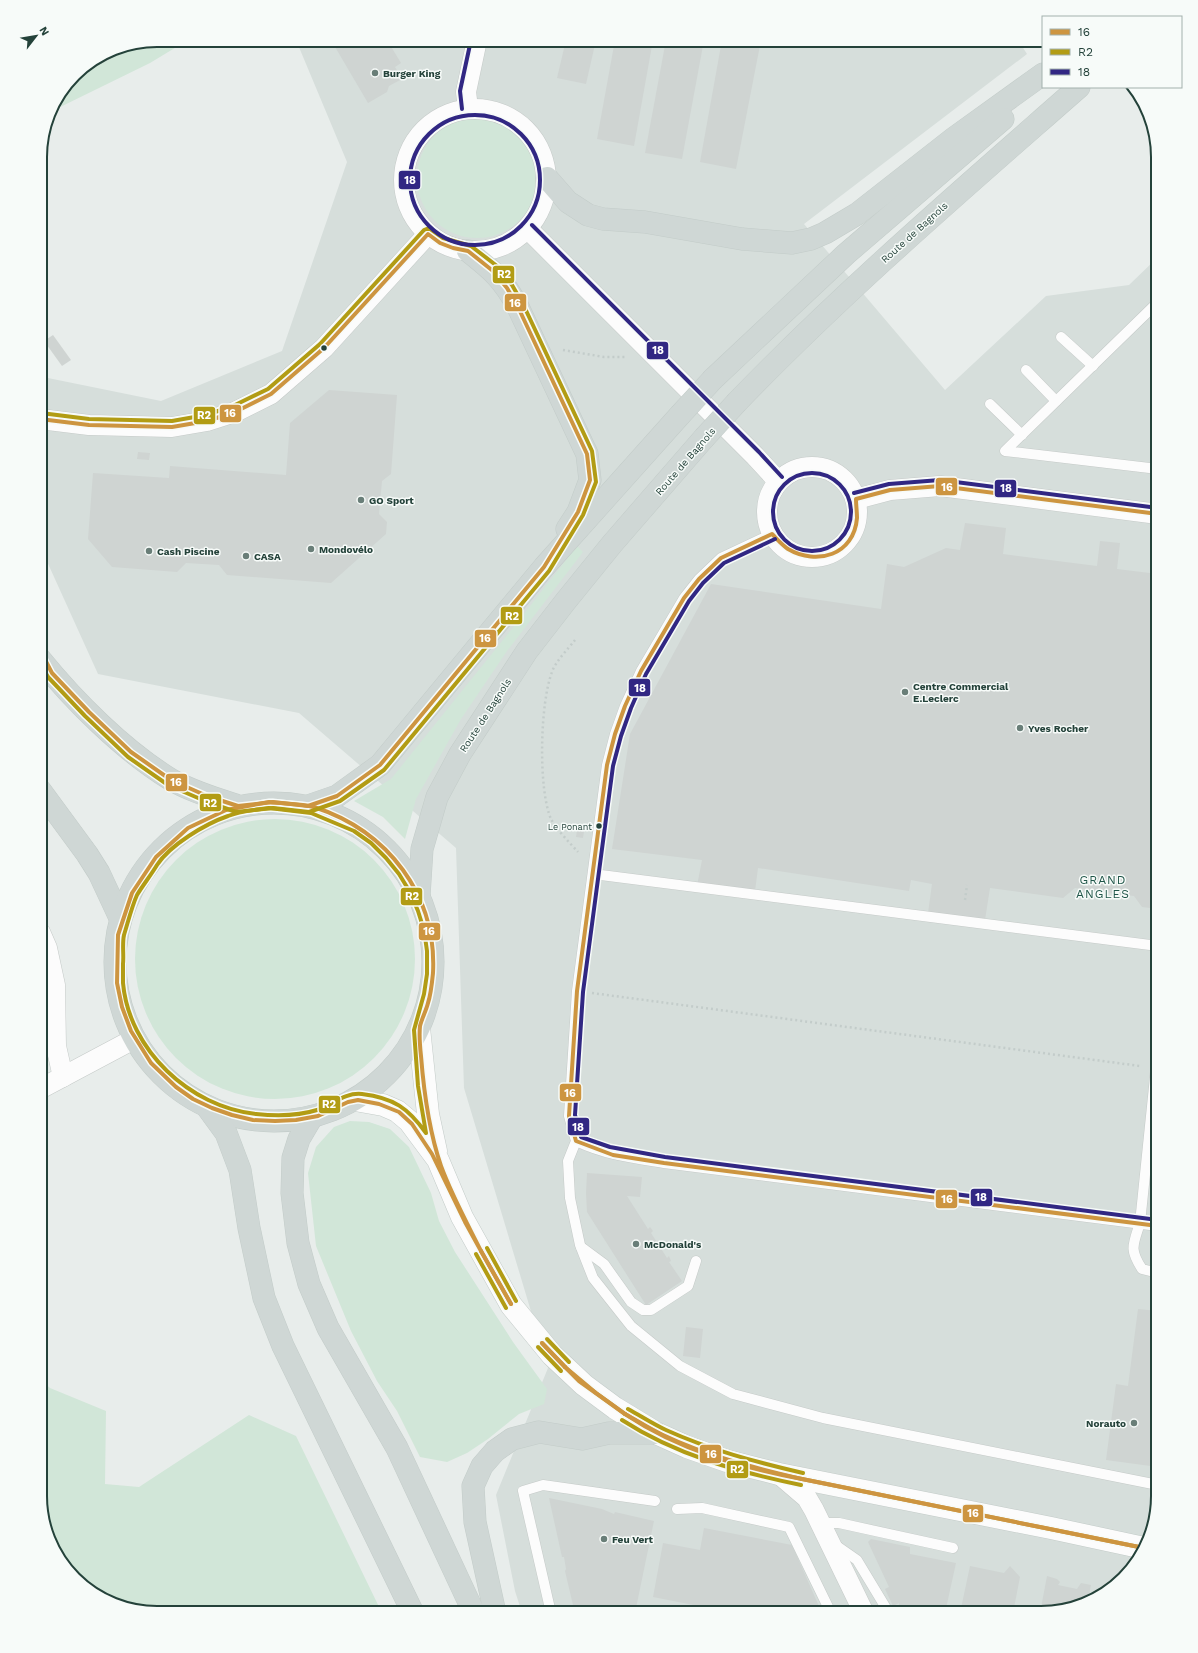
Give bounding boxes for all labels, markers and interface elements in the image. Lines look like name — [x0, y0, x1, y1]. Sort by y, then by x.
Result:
north arrow — [16, 16, 56, 56]
legend — [1042, 16, 1182, 88]
text: N — [36, 24, 52, 38]
text: 16 — [1078, 25, 1090, 39]
text: R2 — [1078, 45, 1093, 59]
text: 18 — [1078, 65, 1090, 79]
marker: Burger King — [370, 68, 380, 78]
place label: Burger King — [383, 68, 441, 79]
line badge: 18 — [398, 170, 421, 190]
text: 18 — [404, 174, 416, 187]
street label: Route de Bagnols — [879, 200, 950, 265]
line badge: R2 — [492, 265, 515, 284]
text: R2 — [497, 268, 512, 281]
line badge: 16 — [504, 293, 527, 312]
text: 16 — [509, 297, 521, 310]
line badge: 18 — [646, 341, 669, 360]
unlabelled marker — [319, 343, 329, 353]
text: 18 — [652, 344, 664, 357]
line badge: 16 — [219, 404, 242, 423]
line badge: R2 — [193, 406, 216, 425]
text: 16 — [224, 407, 236, 420]
text: R2 — [197, 409, 212, 422]
street label: Route de Bagnols — [653, 425, 718, 497]
line badge: 16 — [935, 477, 958, 496]
line badge: 18 — [994, 479, 1017, 498]
text: 16 — [941, 481, 953, 494]
text: 18 — [1000, 482, 1012, 495]
marker: GO Sport — [356, 495, 366, 505]
place label: GO Sport — [369, 495, 414, 506]
marker: Mondovélo — [306, 544, 316, 554]
place label: Mondovélo — [319, 544, 373, 555]
marker: Cash Piscine — [144, 546, 154, 556]
place label: Cash Piscine — [157, 546, 220, 557]
marker: CASA — [241, 551, 251, 561]
place label: CASA — [254, 551, 281, 562]
line badge: R2 — [500, 606, 523, 625]
text: R2 — [505, 610, 520, 623]
line badge: 16 — [474, 629, 497, 648]
text: 16 — [479, 632, 491, 645]
street label: Route de Bagnols — [458, 676, 513, 754]
line badge: 18 — [628, 678, 651, 697]
place label: Centre Commercial E.Leclerc — [913, 681, 1009, 704]
text: 18 — [634, 682, 646, 695]
marker: Centre Commercial E.Leclerc — [900, 687, 910, 697]
marker: Yves Rocher — [1015, 723, 1025, 733]
place label: Yves Rocher — [1028, 723, 1089, 734]
line badge: 16 — [165, 773, 188, 792]
text: 16 — [170, 776, 182, 789]
line badge: R2 — [199, 793, 222, 812]
text: R2 — [203, 797, 218, 810]
marker: Le Ponant — [594, 821, 604, 831]
place label: Le Ponant — [548, 822, 592, 832]
district label: GRAND ANGLES — [1076, 873, 1130, 901]
line badge: R2 — [400, 887, 423, 906]
text: R2 — [405, 890, 420, 903]
line badge: 16 — [418, 922, 441, 941]
text: 16 — [423, 925, 435, 938]
line badge: 16 — [559, 1083, 582, 1102]
text: 16 — [564, 1087, 576, 1100]
line badge: R2 — [318, 1095, 341, 1114]
text: R2 — [322, 1098, 337, 1111]
line badge: 18 — [567, 1117, 590, 1136]
text: 18 — [572, 1121, 584, 1134]
line badge: 18 — [970, 1188, 993, 1207]
line badge: 16 — [935, 1189, 958, 1209]
text: 18 — [975, 1191, 987, 1204]
text: 16 — [941, 1193, 953, 1206]
marker: McDonald's — [631, 1239, 641, 1249]
place label: McDonald's — [644, 1239, 702, 1250]
place label: Norauto — [1086, 1418, 1126, 1429]
marker: Norauto — [1129, 1418, 1139, 1428]
line badge: 16 — [699, 1444, 722, 1464]
text: 16 — [705, 1448, 717, 1461]
line badge: R2 — [726, 1460, 749, 1479]
text: R2 — [730, 1463, 745, 1476]
line badge: 16 — [962, 1504, 984, 1523]
text: 16 — [967, 1507, 979, 1520]
marker: Feu Vert — [599, 1534, 609, 1544]
place label: Feu Vert — [612, 1534, 653, 1545]

